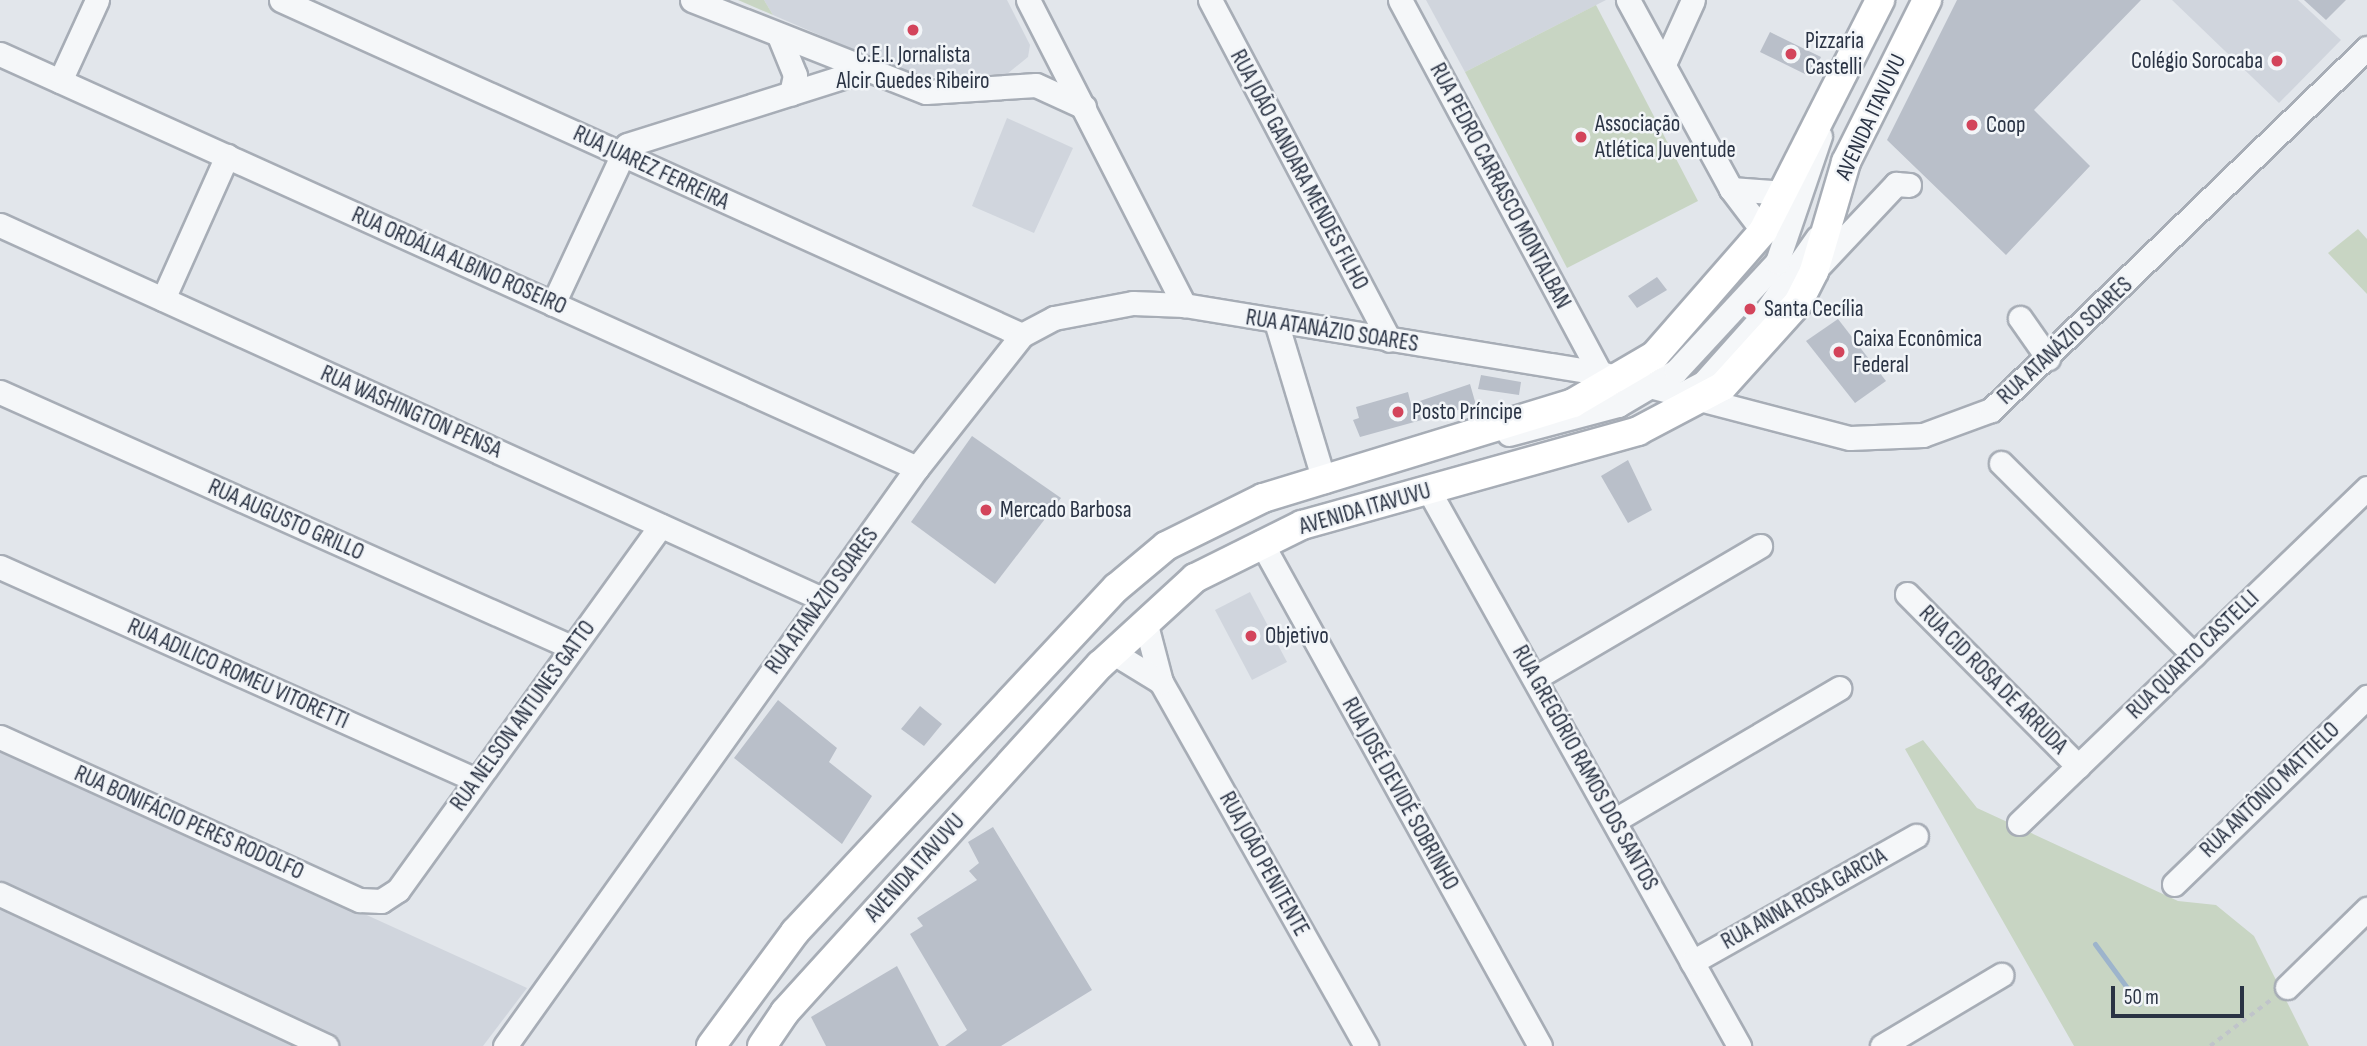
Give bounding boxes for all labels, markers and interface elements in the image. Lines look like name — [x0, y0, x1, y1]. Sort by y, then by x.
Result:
marker: C.E.I. Jornalista Alcir Guedes Ribeiro — [905, 22, 921, 38]
place label: Pizzaria Castelli — [1805, 27, 1864, 81]
place label: C.E.I. Jornalista Alcir Guedes Ribeiro — [836, 41, 990, 95]
street label: RUA JOÃO GANDARA MENDES FILHO — [1224, 45, 1374, 295]
marker: Pizzaria Castelli — [1783, 46, 1799, 62]
place label: Colégio Sorocaba — [2131, 47, 2263, 75]
street label: AVENIDA ITAVUVU — [1830, 50, 1912, 184]
marker: Colégio Sorocaba — [2269, 53, 2285, 69]
street label: RUA PEDRO CARRASCO MONTALBAN — [1423, 58, 1577, 314]
place label: Associação Atlética Juventude — [1595, 110, 1736, 164]
place label: Coop — [1986, 111, 2026, 139]
marker: Coop — [1964, 117, 1980, 133]
street label: RUA JUAREZ FERREIRA — [569, 120, 733, 216]
marker: Associação Atlética Juventude — [1573, 129, 1589, 145]
street label: RUA ORDÁLIA ALBINO ROSEIRO — [347, 201, 571, 321]
street label: RUA ATANÁZIO SOARES — [1992, 271, 2138, 411]
place label: Santa Cecília — [1764, 295, 1864, 323]
marker: Santa Cecília — [1742, 301, 1758, 317]
street label: RUA ATANÁZIO SOARES — [1244, 304, 1420, 358]
place label: Caixa Econômica Federal — [1853, 325, 1982, 379]
marker: Caixa Econômica Federal — [1831, 344, 1847, 360]
street label: RUA WASHINGTON PENSA — [316, 360, 506, 464]
place label: Posto Príncipe — [1412, 398, 1522, 426]
marker: Posto Príncipe — [1390, 404, 1406, 420]
street label: RUA AUGUSTO GRILLO — [204, 473, 368, 567]
street label: AVENIDA ITAVUVU — [1296, 477, 1434, 541]
place label: Mercado Barbosa — [1000, 496, 1132, 524]
marker: Mercado Barbosa — [978, 502, 994, 518]
street label: RUA ATANÁZIO SOARES — [760, 522, 884, 680]
street label: RUA QUARTO CASTELLI — [2121, 585, 2265, 725]
street label: RUA CID ROSA DE ARRUDA — [1913, 600, 2073, 760]
street label: RUA ADILICO ROMEU VITORETTI — [123, 613, 353, 735]
street label: RUA NELSON ANTUNES GATTO — [445, 615, 601, 817]
place label: Objetivo — [1265, 622, 1329, 650]
marker: Objetivo — [1243, 628, 1259, 644]
street label: RUA GREGÓRIO RAMOS DOS SANTOS — [1506, 641, 1664, 895]
street label: RUA JOSÉ DEVIDÉ SOBRINHO — [1336, 693, 1464, 895]
street label: RUA ANTÔNIO MATTIELO — [2194, 716, 2346, 864]
street label: RUA BONIFÁCIO PERES RODOLFO — [70, 760, 308, 886]
street label: RUA JOÃO PENITENTE — [1213, 787, 1315, 941]
street label: AVENIDA ITAVUVU — [859, 808, 971, 928]
street label: RUA ANNA ROSA GARCIA — [1717, 842, 1891, 956]
scale bar — [2115, 972, 2248, 1016]
text: 50 m — [2124, 985, 2159, 1010]

